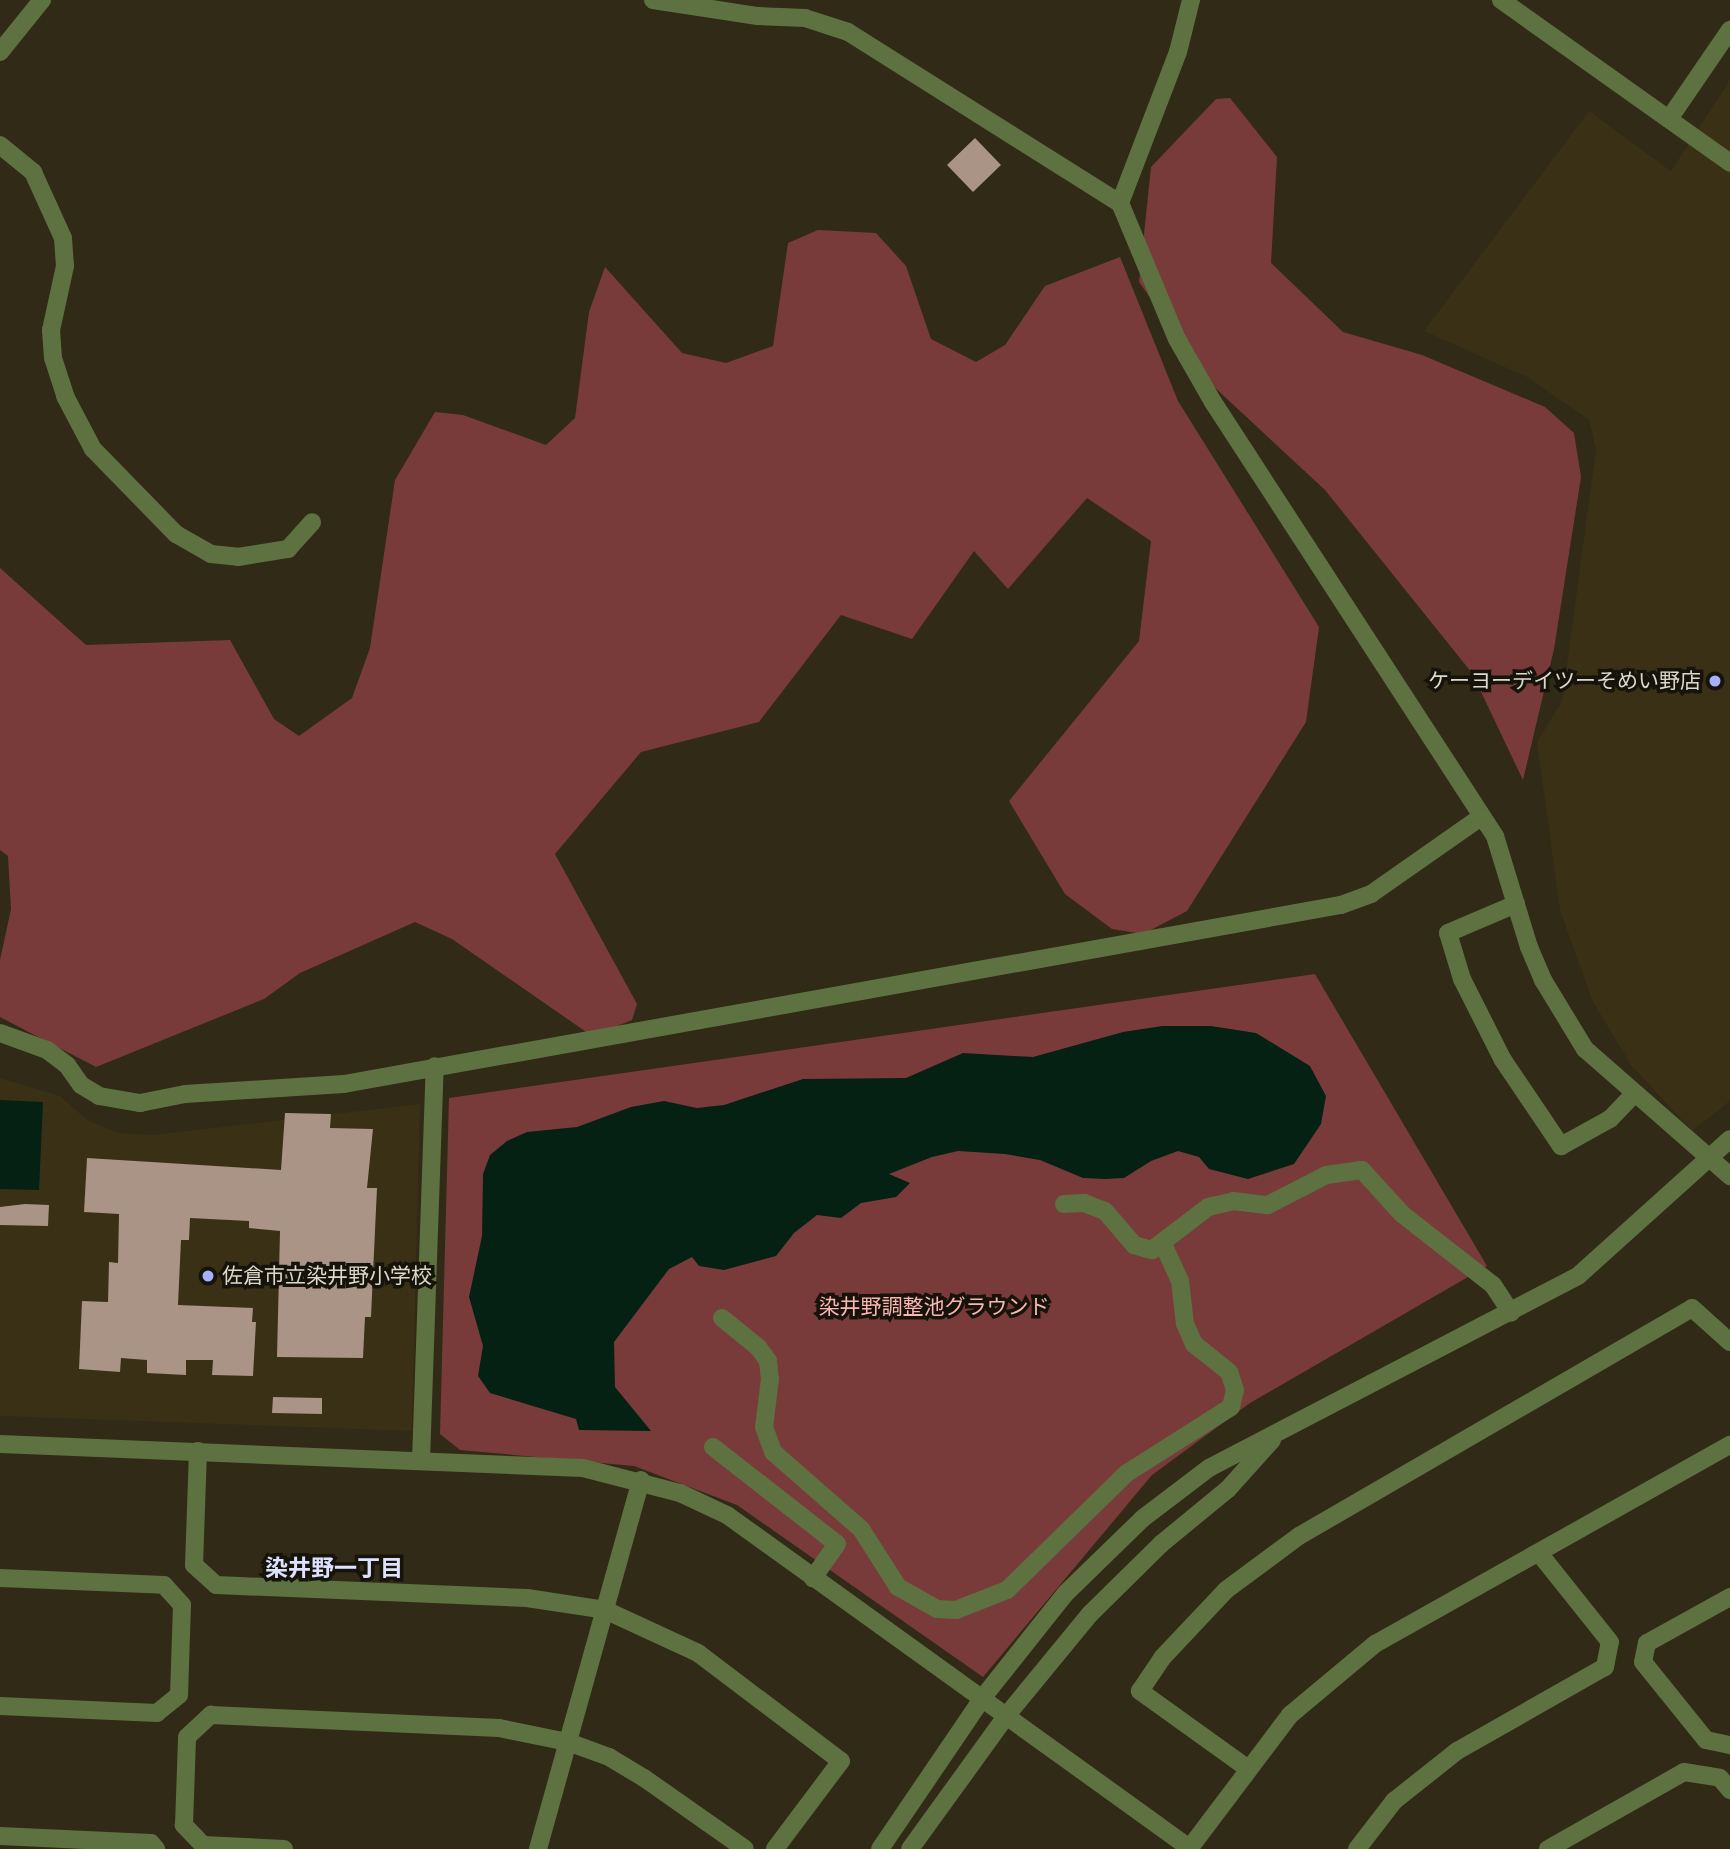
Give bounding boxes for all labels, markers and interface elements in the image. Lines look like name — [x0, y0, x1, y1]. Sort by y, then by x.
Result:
place label: ケーヨーデイツーそめい野店 — [1428, 668, 1701, 694]
marker: ケーヨーデイツーそめい野店 — [1707, 673, 1723, 689]
place label: 佐倉市立染井野小学校 — [222, 1263, 432, 1289]
marker: 佐倉市立染井野小学校 — [200, 1268, 216, 1284]
park label: 染井野調整池グラウンド — [819, 1294, 1049, 1320]
district label: 染井野一丁目 — [265, 1554, 403, 1582]

